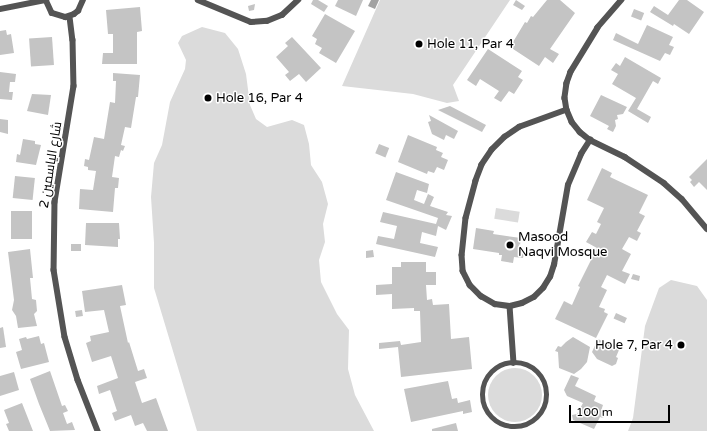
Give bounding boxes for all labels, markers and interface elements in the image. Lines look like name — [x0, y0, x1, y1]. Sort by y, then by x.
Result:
place label: Hole 11, Par 4 — [427, 36, 514, 52]
marker: Hole 11, Par 4 — [414, 39, 424, 49]
place label: Hole 16, Par 4 — [216, 90, 303, 106]
marker: Hole 16, Par 4 — [203, 93, 213, 103]
street label: شارع الياسمين 2 — [36, 121, 66, 209]
place label: Masood Naqvi Mosque — [518, 230, 607, 261]
marker: Masood Naqvi Mosque — [505, 240, 515, 250]
place label: Hole 7, Par 4 — [595, 337, 673, 353]
marker: Hole 7, Par 4 — [676, 340, 686, 350]
scale bar — [571, 397, 672, 423]
text: 100 m — [576, 405, 613, 419]

